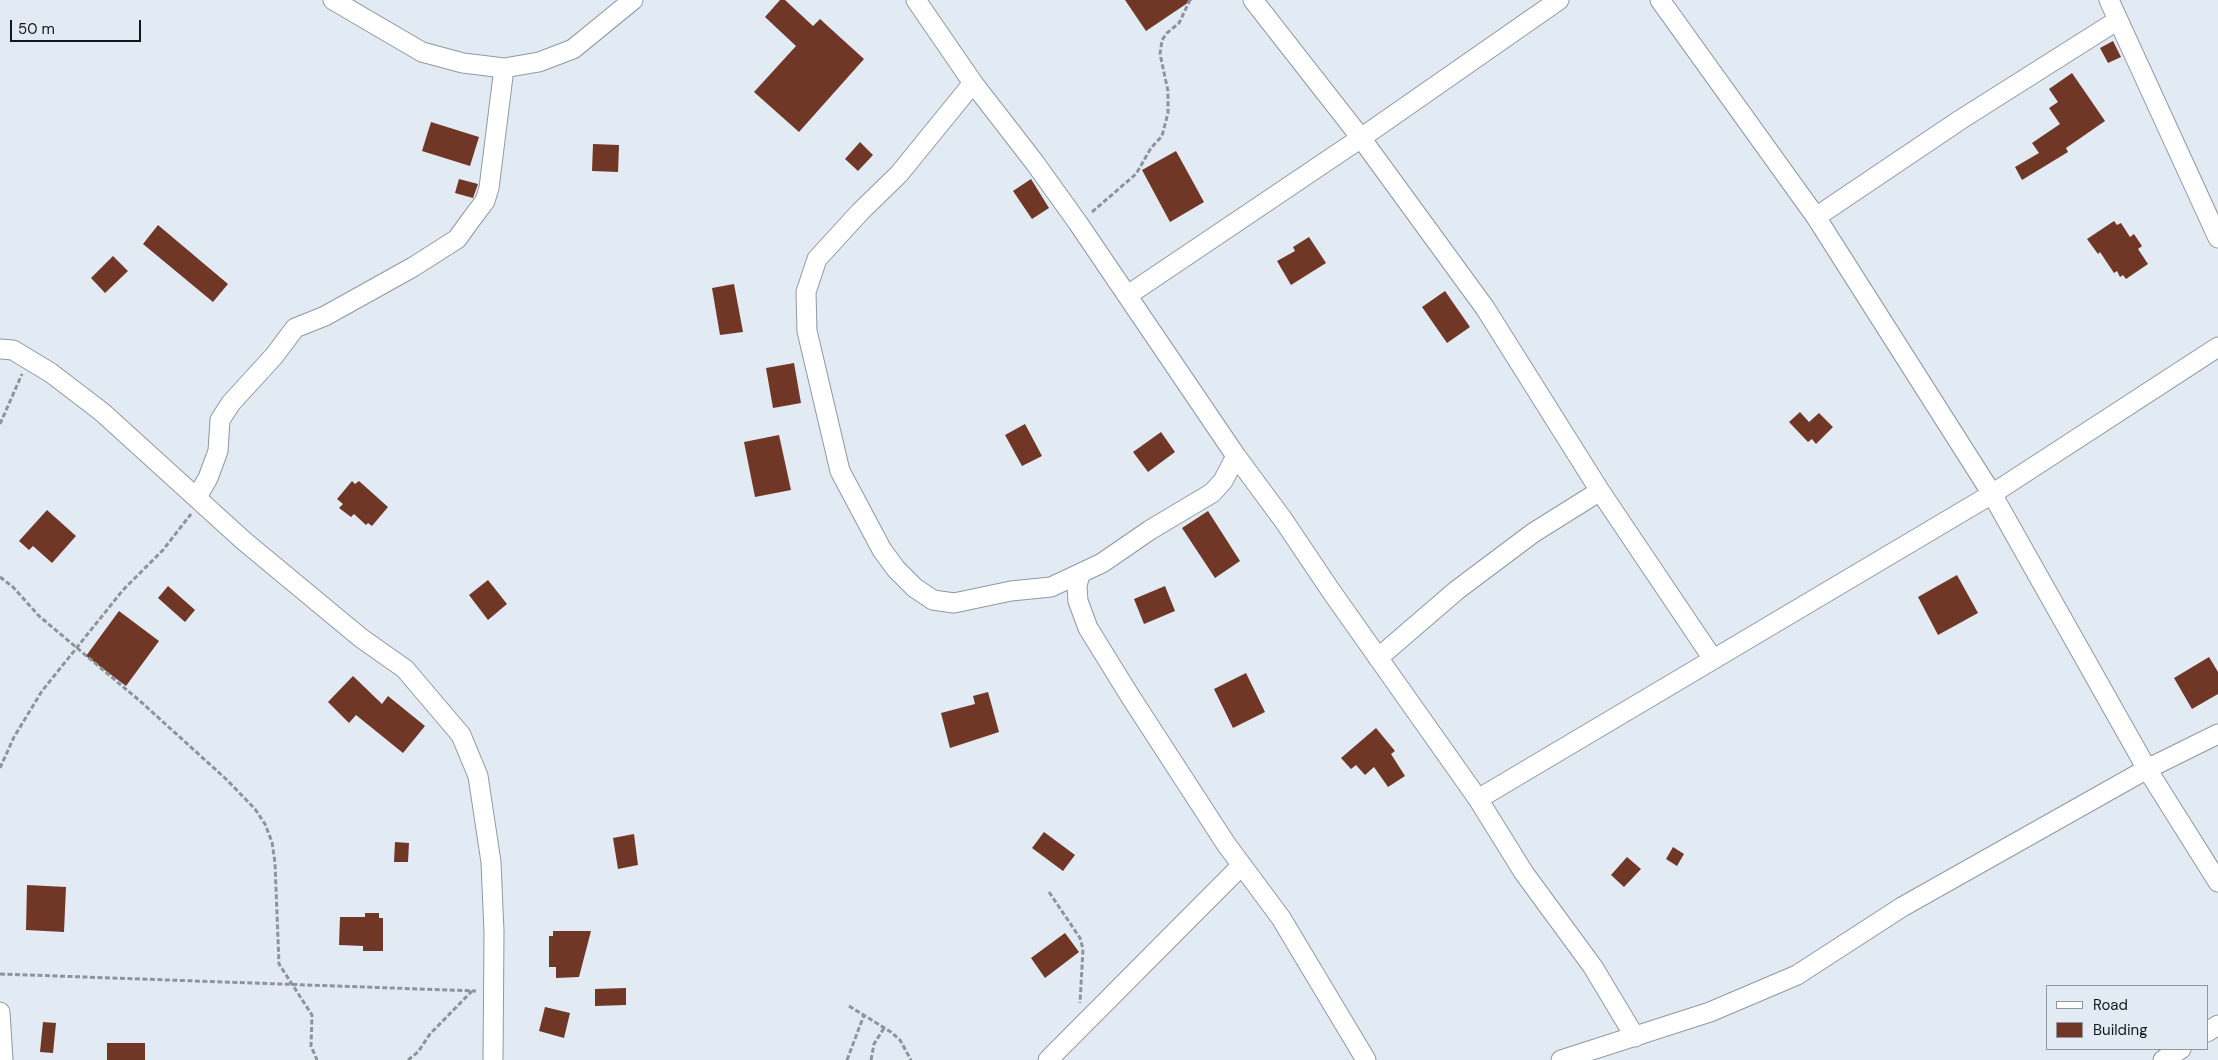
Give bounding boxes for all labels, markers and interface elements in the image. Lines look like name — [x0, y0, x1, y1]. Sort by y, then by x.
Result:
scale bar — [12, 10, 144, 42]
text: 50 m — [18, 19, 55, 39]
legend — [2046, 985, 2208, 1050]
text: Road — [2093, 995, 2128, 1015]
text: Building — [2093, 1020, 2148, 1040]

